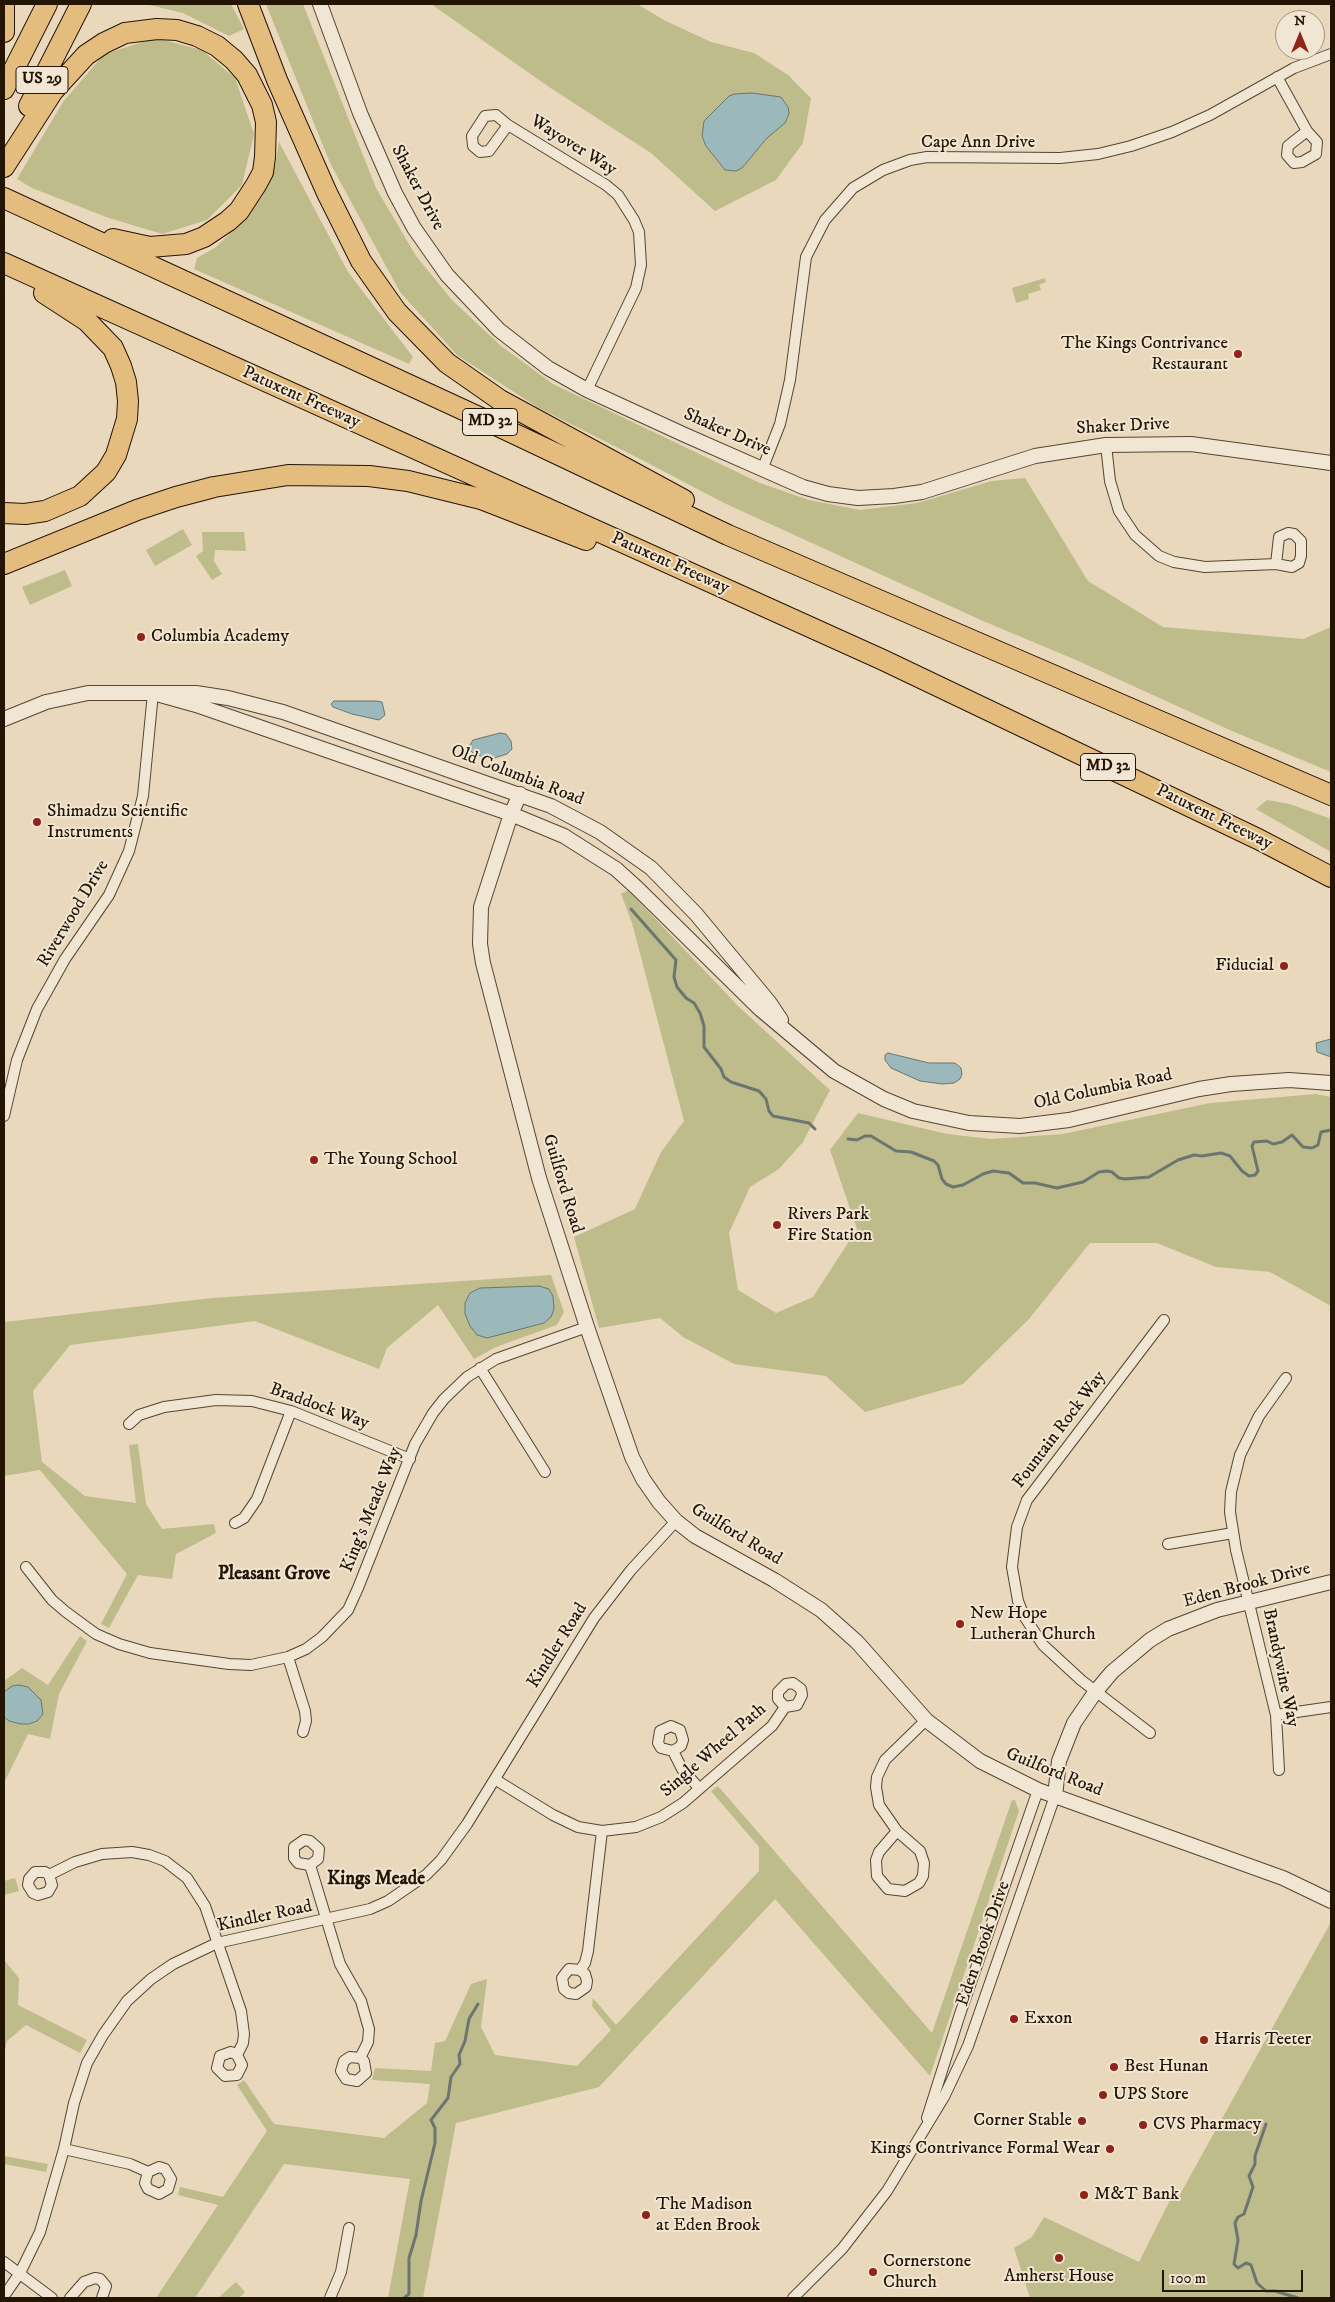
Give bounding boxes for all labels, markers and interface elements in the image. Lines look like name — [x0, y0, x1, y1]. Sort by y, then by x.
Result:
north arrow — [1275, 10, 1325, 60]
text: N — [1294, 12, 1306, 30]
road number: US 29 — [16, 66, 68, 94]
street label: Wayover Way — [526, 111, 620, 181]
street label: Cape Ann Drive — [921, 132, 1035, 154]
street label: Shaker Drive — [386, 142, 448, 234]
place label: The Kings Contrivance Restaurant — [1061, 333, 1228, 376]
marker: The Kings Contrivance Restaurant — [1232, 348, 1244, 360]
street label: Patuxent Freeway — [239, 362, 363, 434]
street label: Shaker Drive — [680, 404, 774, 462]
road number: MD 32 — [462, 408, 518, 436]
street label: Shaker Drive — [1076, 414, 1170, 440]
street label: Patuxent Freeway — [608, 528, 732, 600]
place label: Columbia Academy — [151, 626, 289, 648]
marker: Columbia Academy — [135, 631, 147, 643]
street label: Old Columbia Road — [447, 741, 587, 811]
road number: MD 32 — [1080, 754, 1136, 780]
street label: Patuxent Freeway — [1152, 780, 1276, 856]
place label: Shimadzu Scientific Instruments — [47, 801, 188, 844]
marker: Shimadzu Scientific Instruments — [31, 816, 43, 828]
street label: Riverwood Drive — [34, 857, 114, 971]
place label: Fiducial — [1215, 955, 1274, 977]
marker: Fiducial — [1278, 960, 1290, 972]
street label: Old Columbia Road — [1032, 1065, 1174, 1115]
street label: Guilford Road — [537, 1132, 587, 1236]
place label: The Young School — [324, 1149, 457, 1171]
marker: The Young School — [308, 1154, 320, 1166]
place label: Rivers Park Fire Station — [787, 1204, 872, 1246]
marker: Rivers Park Fire Station — [771, 1219, 783, 1231]
street label: Fountain Rock Way — [1009, 1367, 1111, 1493]
street label: Braddock Way — [266, 1379, 372, 1435]
street label: King's Meade Way — [337, 1444, 407, 1576]
street label: Guilford Road — [687, 1499, 785, 1571]
street label: Eden Brook Drive — [1181, 1559, 1313, 1613]
district label: Pleasant Grove — [218, 1564, 330, 1586]
street label: Kindler Road — [523, 1599, 593, 1693]
place label: New Hope Lutheran Church — [970, 1603, 1096, 1646]
street label: Brandywine Way — [1257, 1607, 1303, 1729]
marker: New Hope Lutheran Church — [954, 1618, 966, 1630]
street label: Single Wheel Path — [657, 1699, 771, 1803]
street label: Guilford Road — [1002, 1744, 1106, 1802]
district label: Kings Meade — [327, 1869, 425, 1891]
street label: Eden Brook Drive — [953, 1879, 1015, 2009]
street label: Kindler Road — [216, 1896, 314, 1938]
place label: Exxon — [1024, 2008, 1073, 2030]
marker: Exxon — [1008, 2013, 1020, 2025]
place label: Harris Teeter — [1214, 2029, 1311, 2051]
marker: Harris Teeter — [1198, 2034, 1210, 2046]
place label: Best Hunan — [1124, 2056, 1208, 2078]
marker: Best Hunan — [1108, 2061, 1120, 2073]
place label: UPS Store — [1113, 2084, 1189, 2106]
marker: UPS Store — [1097, 2089, 1109, 2101]
place label: Corner Stable — [973, 2110, 1072, 2132]
place label: CVS Pharmacy — [1153, 2114, 1261, 2136]
marker: Corner Stable — [1076, 2115, 1088, 2127]
marker: CVS Pharmacy — [1137, 2119, 1149, 2131]
place label: Kings Contrivance Formal Wear — [870, 2138, 1100, 2160]
marker: Kings Contrivance Formal Wear — [1104, 2143, 1116, 2155]
place label: M&T Bank — [1094, 2184, 1179, 2206]
marker: M&T Bank — [1078, 2189, 1090, 2201]
place label: The Madison at Eden Brook — [656, 2194, 760, 2236]
marker: The Madison at Eden Brook — [640, 2209, 652, 2221]
place label: Cornerstone Church — [883, 2251, 971, 2294]
marker: Amherst House — [1053, 2252, 1065, 2264]
scale bar — [1165, 2260, 1306, 2292]
marker: Cornerstone Church — [867, 2266, 879, 2278]
place label: Amherst House — [1004, 2266, 1114, 2288]
text: 100 m — [1170, 2269, 1206, 2288]

